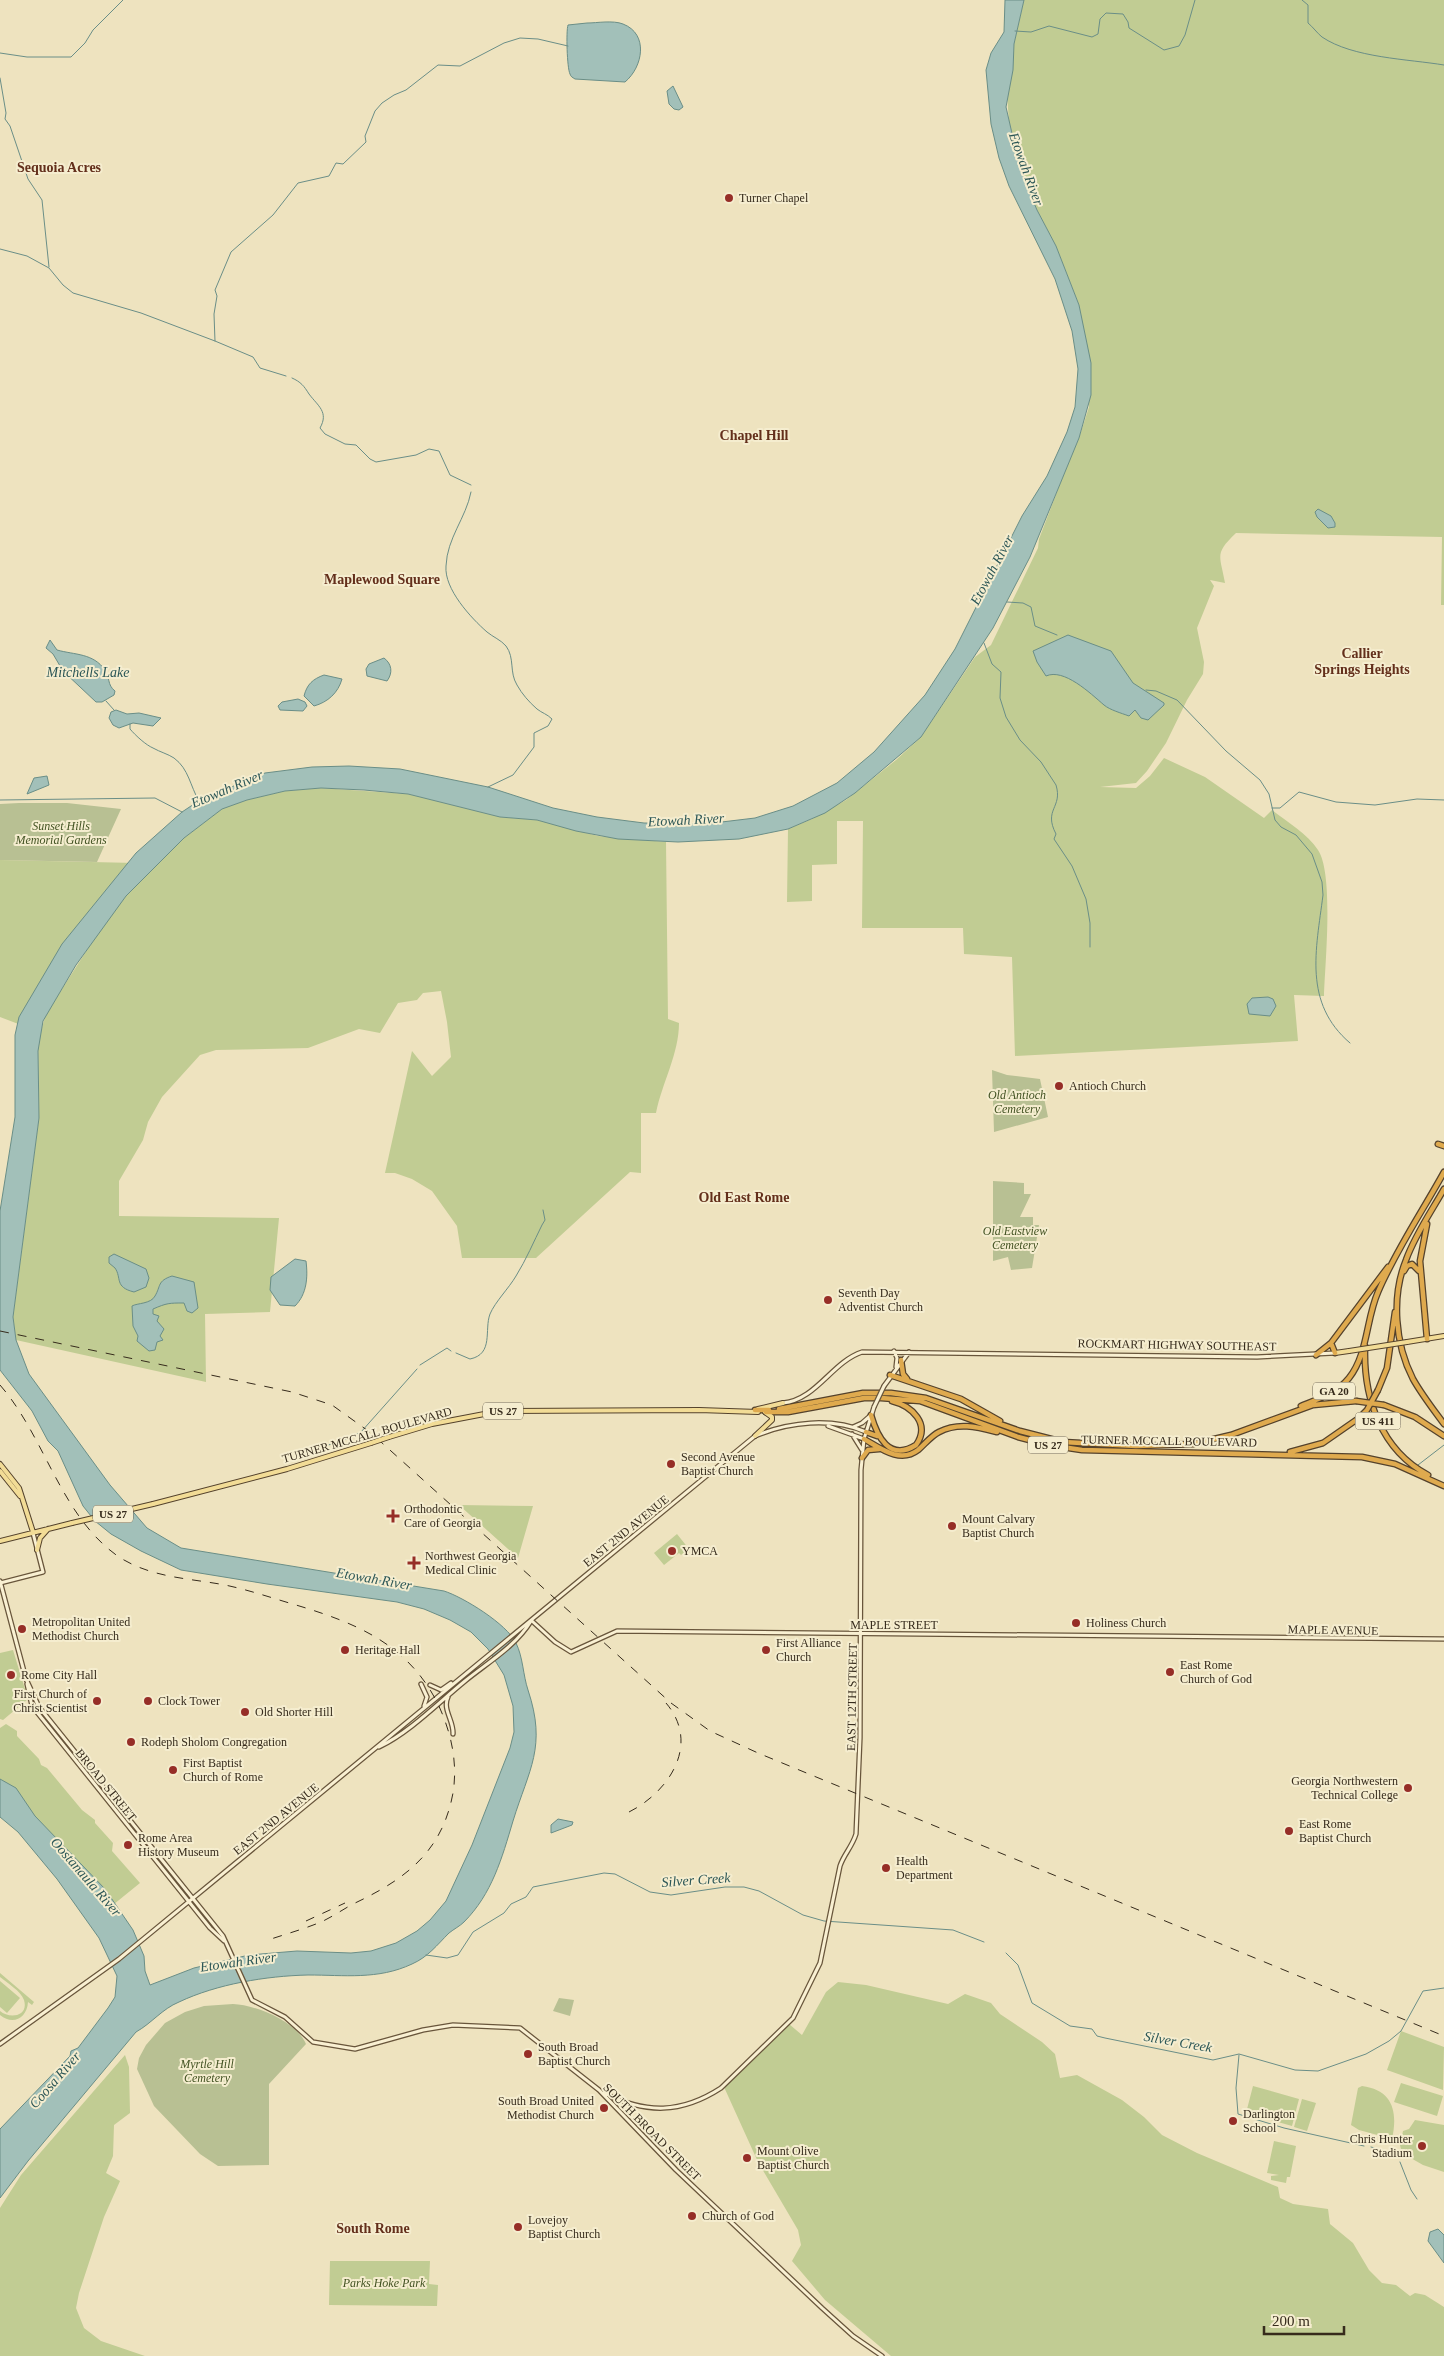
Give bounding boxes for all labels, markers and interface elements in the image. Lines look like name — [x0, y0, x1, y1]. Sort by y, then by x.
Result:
water label: Etowah River — [1006, 130, 1046, 208]
district label: Sequoia Acres — [17, 160, 102, 175]
place label: Turner Chapel — [739, 191, 809, 205]
marker: Turner Chapel — [723, 192, 735, 204]
district label: Chapel Hill — [720, 428, 789, 443]
water label: Etowah River — [967, 532, 1017, 608]
district label: Maplewood Square — [324, 572, 440, 587]
district label: Callier Springs Heights — [1314, 646, 1410, 677]
water label: Mitchells Lake — [46, 665, 129, 680]
water label: Etowah River — [188, 767, 266, 811]
water label: Etowah River — [646, 810, 725, 830]
park label: Sunset Hills Memorial Gardens — [14, 819, 107, 847]
place label: Antioch Church — [1069, 1079, 1146, 1093]
marker: Antioch Church — [1053, 1080, 1065, 1092]
park label: Old Antioch Cemetery — [988, 1088, 1046, 1116]
district label: Old East Rome — [699, 1190, 790, 1205]
park label: Old Eastview Cemetery — [983, 1224, 1047, 1252]
place label: Seventh Day Adventist Church — [838, 1286, 923, 1314]
marker: Seventh Day Adventist Church — [822, 1294, 834, 1306]
street label: ROCKMART HIGHWAY SOUTHEAST — [1077, 1336, 1277, 1354]
road number: GA 20 — [1313, 1382, 1355, 1400]
road number: US 27 — [483, 1402, 523, 1420]
street label: TURNER MCCALL BOULEVARD — [280, 1404, 454, 1466]
road number: US 411 — [1356, 1412, 1400, 1430]
street label: TURNER MCCALL BOULEVARD — [1081, 1432, 1257, 1450]
road number: US 27 — [1028, 1436, 1068, 1454]
place label: Second Avenue Baptist Church — [681, 1450, 755, 1478]
marker: Second Avenue Baptist Church — [665, 1458, 677, 1470]
street label: EAST 2ND AVENUE — [580, 1492, 672, 1570]
place label: Orthodontic Care of Georgia — [404, 1502, 482, 1530]
road number: US 27 — [93, 1506, 133, 1522]
marker: Orthodontic Care of Georgia — [386, 1509, 400, 1523]
place label: Mount Calvary Baptist Church — [962, 1512, 1035, 1540]
marker: Mount Calvary Baptist Church — [946, 1520, 958, 1532]
place label: YMCA — [682, 1544, 718, 1558]
marker: YMCA — [666, 1545, 678, 1557]
place label: Northwest Georgia Medical Clinic — [425, 1549, 517, 1577]
marker: Northwest Georgia Medical Clinic — [407, 1556, 421, 1570]
water label: Etowah River — [334, 1565, 414, 1593]
place label: Metropolitan United Methodist Church — [32, 1615, 130, 1643]
place label: Holiness Church — [1086, 1616, 1166, 1630]
marker: Holiness Church — [1070, 1617, 1082, 1629]
street label: MAPLE STREET — [850, 1618, 939, 1632]
street label: MAPLE AVENUE — [1287, 1622, 1379, 1638]
marker: Metropolitan United Methodist Church — [16, 1623, 28, 1635]
place label: First Alliance Church — [776, 1636, 841, 1664]
street label: EAST 12TH STREET — [844, 1642, 860, 1751]
place label: Heritage Hall — [355, 1643, 421, 1657]
marker: Heritage Hall — [339, 1644, 351, 1656]
marker: First Alliance Church — [760, 1644, 772, 1656]
place label: East Rome Church of God — [1180, 1658, 1252, 1686]
marker: East Rome Church of God — [1164, 1666, 1176, 1678]
place label: Rome City Hall — [21, 1668, 98, 1682]
marker: Rome City Hall — [5, 1669, 17, 1681]
place label: First Church of Christ Scientist — [13, 1687, 88, 1715]
place label: Clock Tower — [158, 1694, 220, 1708]
marker: First Church of Christ Scientist — [91, 1695, 103, 1707]
marker: Clock Tower — [142, 1695, 154, 1707]
place label: Old Shorter Hill — [255, 1705, 334, 1719]
marker: Old Shorter Hill — [239, 1706, 251, 1718]
place label: Rodeph Sholom Congregation — [141, 1735, 287, 1749]
marker: Rodeph Sholom Congregation — [125, 1736, 137, 1748]
street label: BROAD STREET — [73, 1746, 140, 1825]
place label: First Baptist Church of Rome — [183, 1756, 263, 1784]
marker: First Baptist Church of Rome — [167, 1764, 179, 1776]
place label: Georgia Northwestern Technical College — [1291, 1774, 1398, 1802]
street label: EAST 2ND AVENUE — [230, 1780, 322, 1858]
marker: Georgia Northwestern Technical College — [1402, 1782, 1414, 1794]
place label: East Rome Baptist Church — [1299, 1817, 1371, 1845]
marker: East Rome Baptist Church — [1283, 1825, 1295, 1837]
place label: Rome Area History Museum — [138, 1831, 220, 1859]
water label: Oostanaula River — [48, 1835, 125, 1920]
marker: Rome Area History Museum — [122, 1839, 134, 1851]
place label: Health Department — [896, 1854, 953, 1882]
marker: Health Department — [880, 1862, 892, 1874]
water label: Silver Creek — [661, 1870, 732, 1890]
water label: Etowah River — [198, 1949, 278, 1975]
water label: Silver Creek — [1143, 2029, 1214, 2056]
place label: South Broad Baptist Church — [538, 2040, 610, 2068]
water label: Coosa River — [27, 2048, 84, 2111]
marker: South Broad Baptist Church — [522, 2048, 534, 2060]
park label: Myrtle Hill Cemetery — [179, 2057, 234, 2085]
street label: SOUTH BROAD STREET — [600, 2080, 704, 2184]
place label: South Broad United Methodist Church — [498, 2094, 594, 2122]
marker: South Broad United Methodist Church — [598, 2102, 610, 2114]
place label: Darlington School — [1243, 2107, 1295, 2135]
marker: Darlington School — [1227, 2115, 1239, 2127]
place label: Chris Hunter Stadium — [1350, 2132, 1413, 2160]
marker: Chris Hunter Stadium — [1416, 2140, 1428, 2152]
place label: Mount Olive Baptist Church — [757, 2144, 829, 2172]
marker: Mount Olive Baptist Church — [741, 2152, 753, 2164]
place label: Church of God — [702, 2209, 774, 2223]
marker: Church of God — [686, 2210, 698, 2222]
place label: Lovejoy Baptist Church — [528, 2213, 600, 2241]
district label: South Rome — [336, 2221, 410, 2236]
marker: Lovejoy Baptist Church — [512, 2221, 524, 2233]
park label: Parks Hoke Park — [342, 2276, 426, 2290]
scale bar — [1264, 2304, 1344, 2336]
text: 200 m — [1272, 2313, 1310, 2329]

